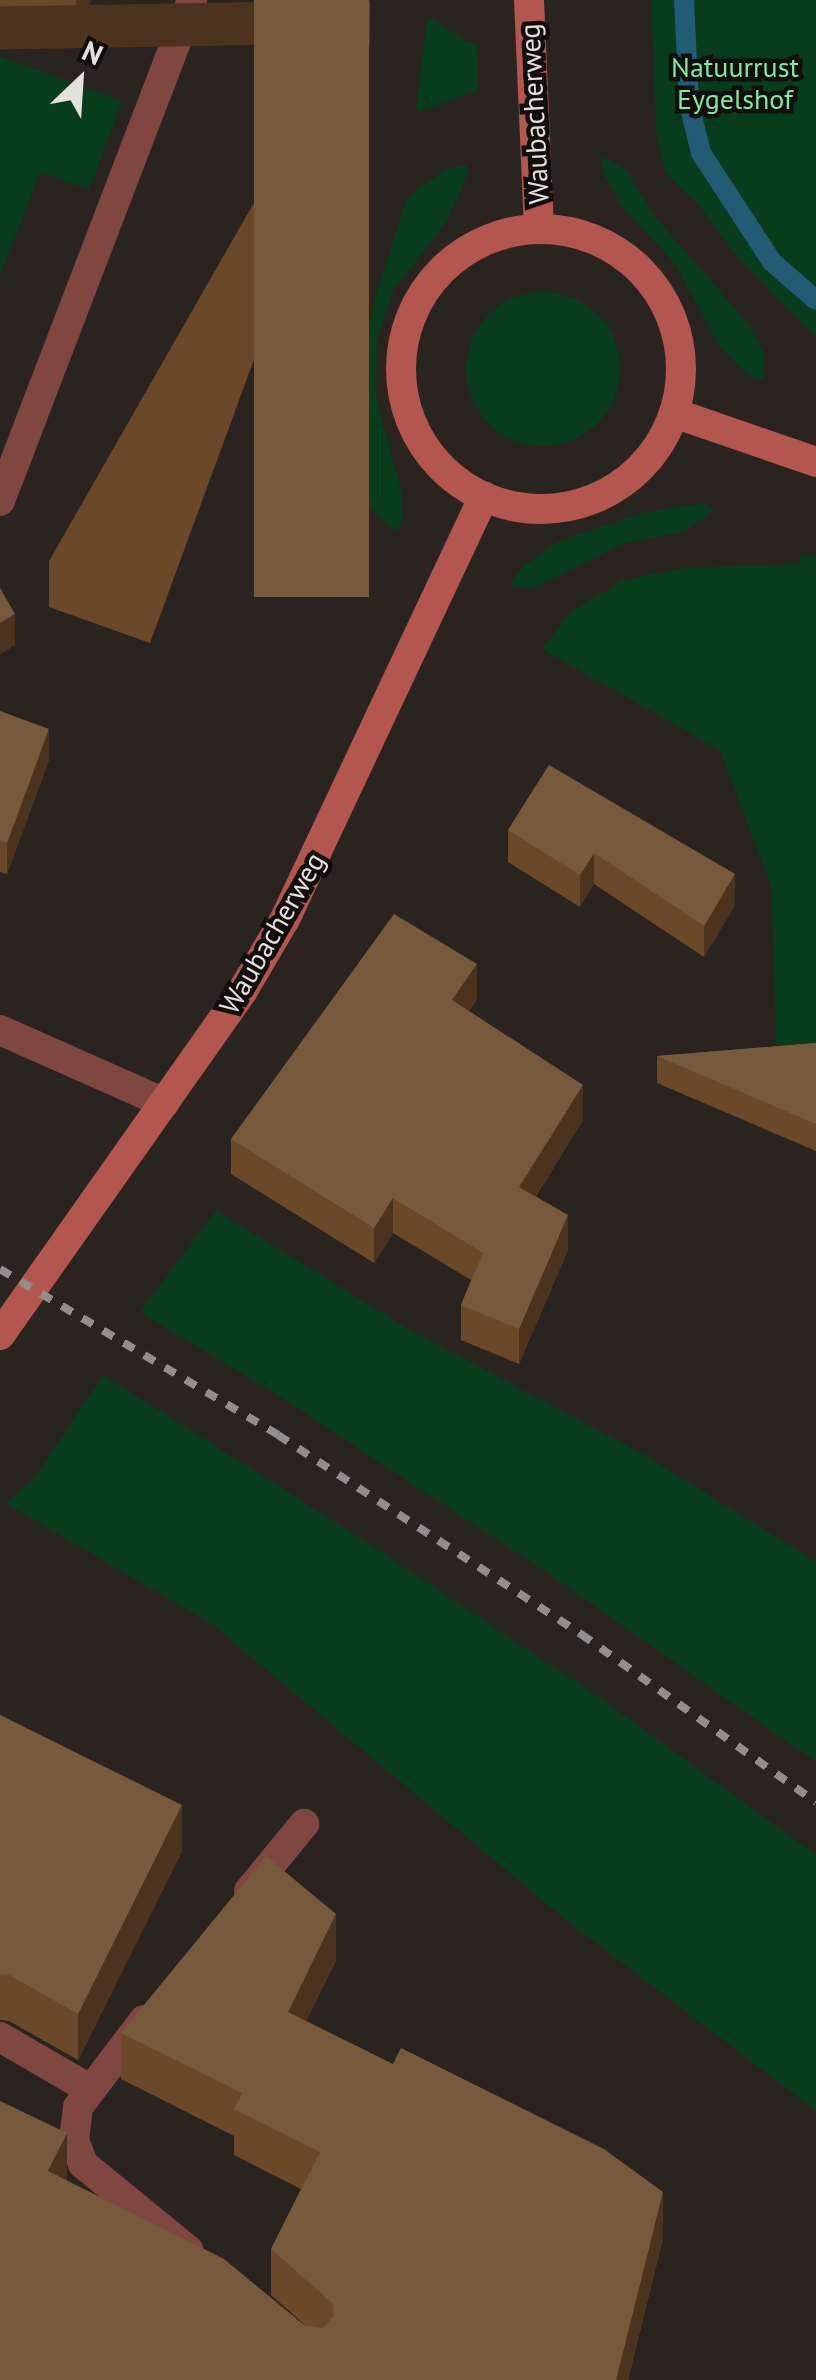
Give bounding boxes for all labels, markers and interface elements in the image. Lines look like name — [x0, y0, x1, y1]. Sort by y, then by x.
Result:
street label: Waubacherweg — [512, 23, 556, 205]
north arrow — [30, 30, 130, 130]
text: N — [77, 32, 109, 73]
park label: Natuurrust Eygelshof — [671, 50, 799, 116]
street label: Waubacherweg — [212, 846, 332, 1020]

